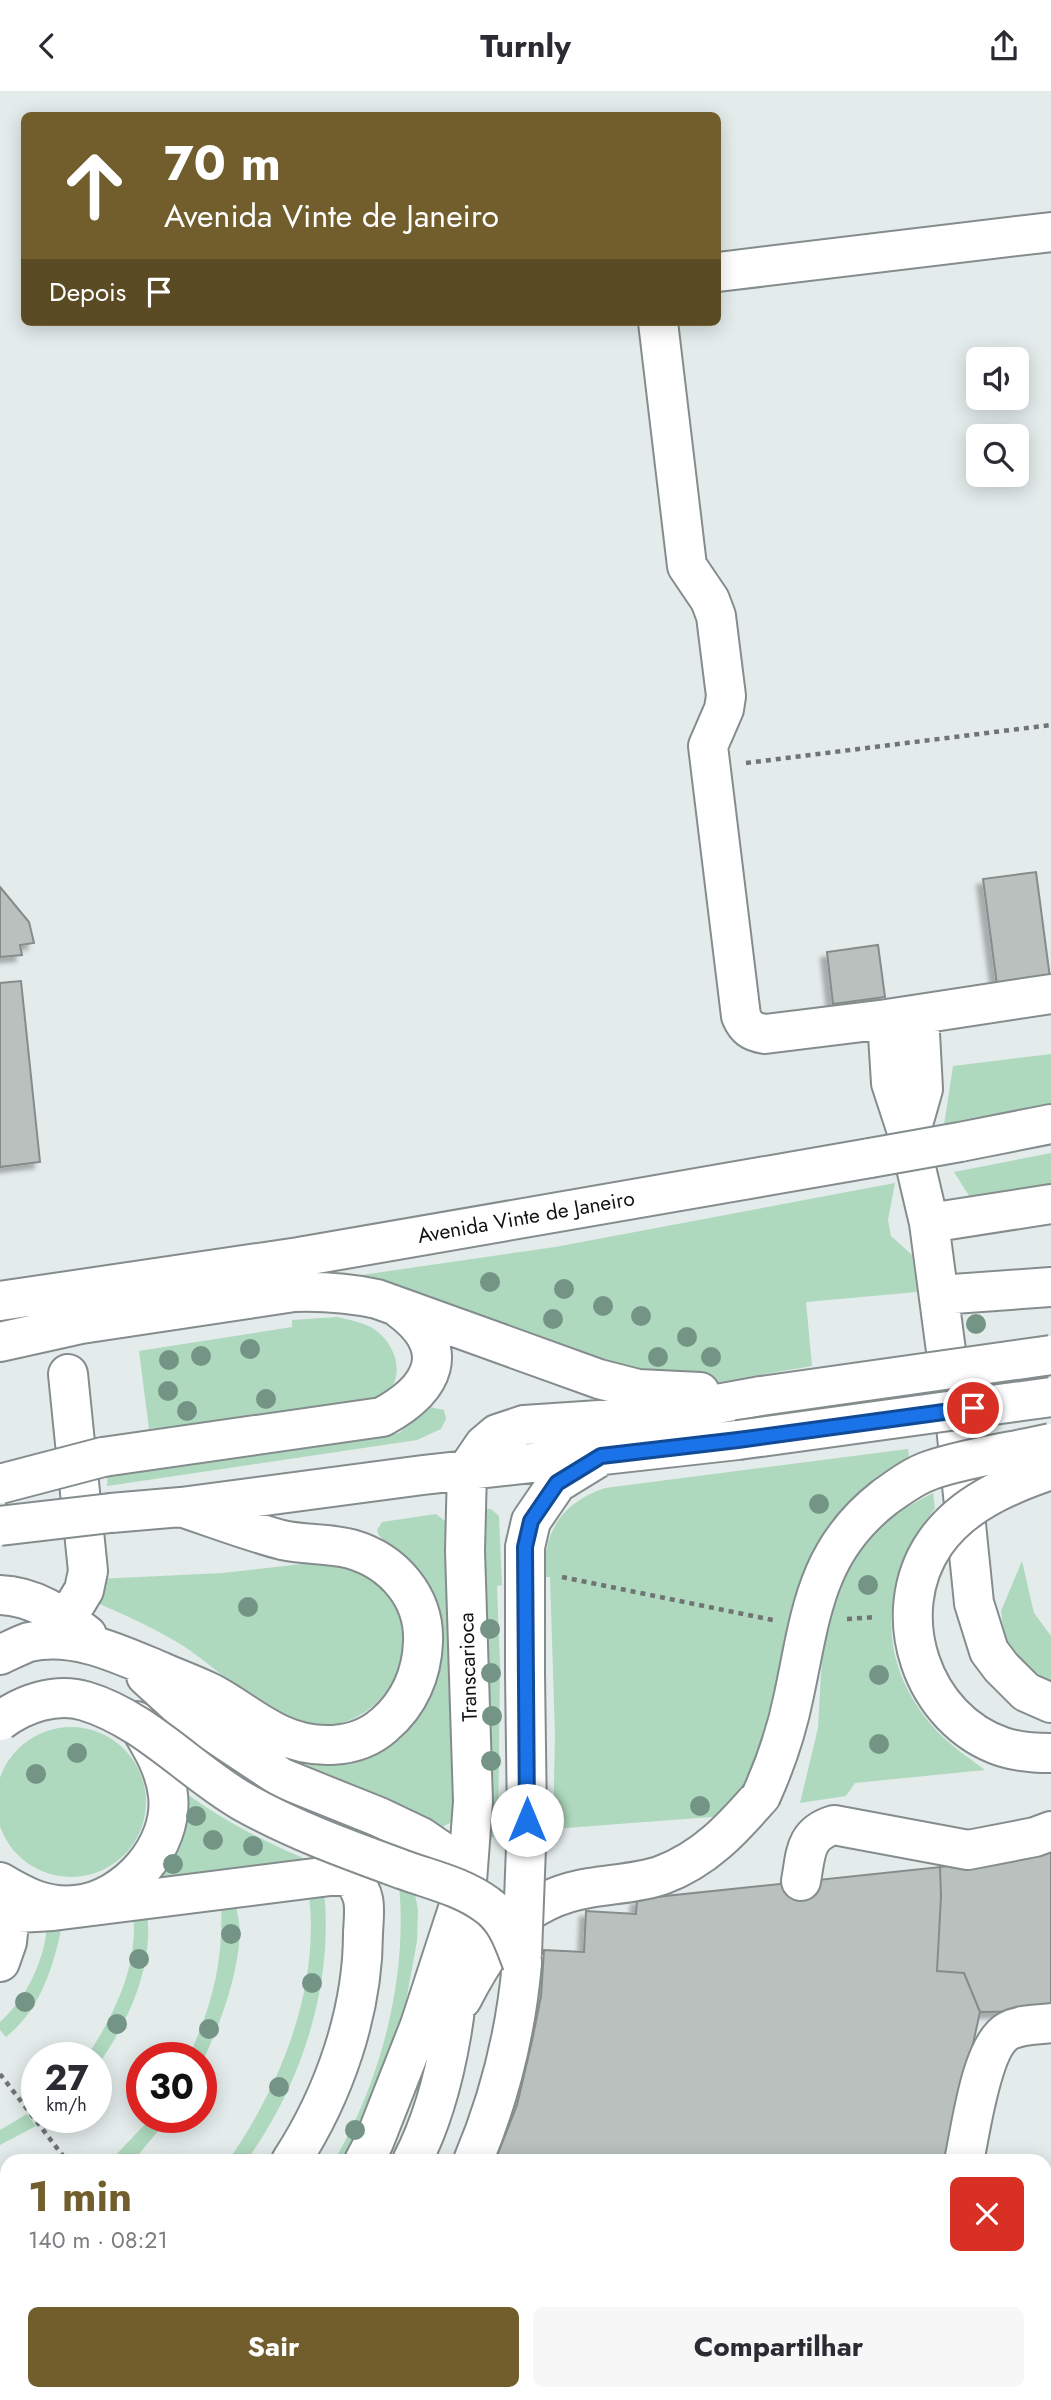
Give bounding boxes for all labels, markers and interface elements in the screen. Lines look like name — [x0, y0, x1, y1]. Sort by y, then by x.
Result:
text: Turnly — [480, 23, 571, 69]
icon: back — [28, 27, 66, 65]
icon: share — [985, 27, 1023, 65]
text: 70 m — [164, 128, 281, 198]
icon: ahead — [49, 140, 140, 231]
text: Avenida Vinte de Janeiro — [164, 193, 499, 239]
text: Depois — [49, 273, 126, 311]
icon: arrive — [140, 273, 178, 311]
map controls — [966, 347, 1029, 487]
button: sound — [966, 347, 1029, 410]
button: search — [966, 424, 1029, 487]
street label: Avenida Vinte de Janeiro — [415, 1183, 637, 1251]
pin — [943, 1378, 1003, 1438]
icon: arrive — [954, 1389, 992, 1427]
street label: Transcarioca — [451, 1612, 485, 1722]
position arrow — [490, 1783, 564, 1857]
speed limit sign: 30 — [126, 2042, 217, 2133]
text: 27 — [44, 2053, 89, 2103]
text: km/h — [46, 2092, 87, 2118]
text: 1 min — [28, 2166, 132, 2227]
button: close — [950, 2177, 1024, 2251]
text: 140 m · 08:21 — [28, 2223, 168, 2257]
button: Sair — [28, 2307, 519, 2387]
button: Compartilhar — [533, 2307, 1024, 2387]

